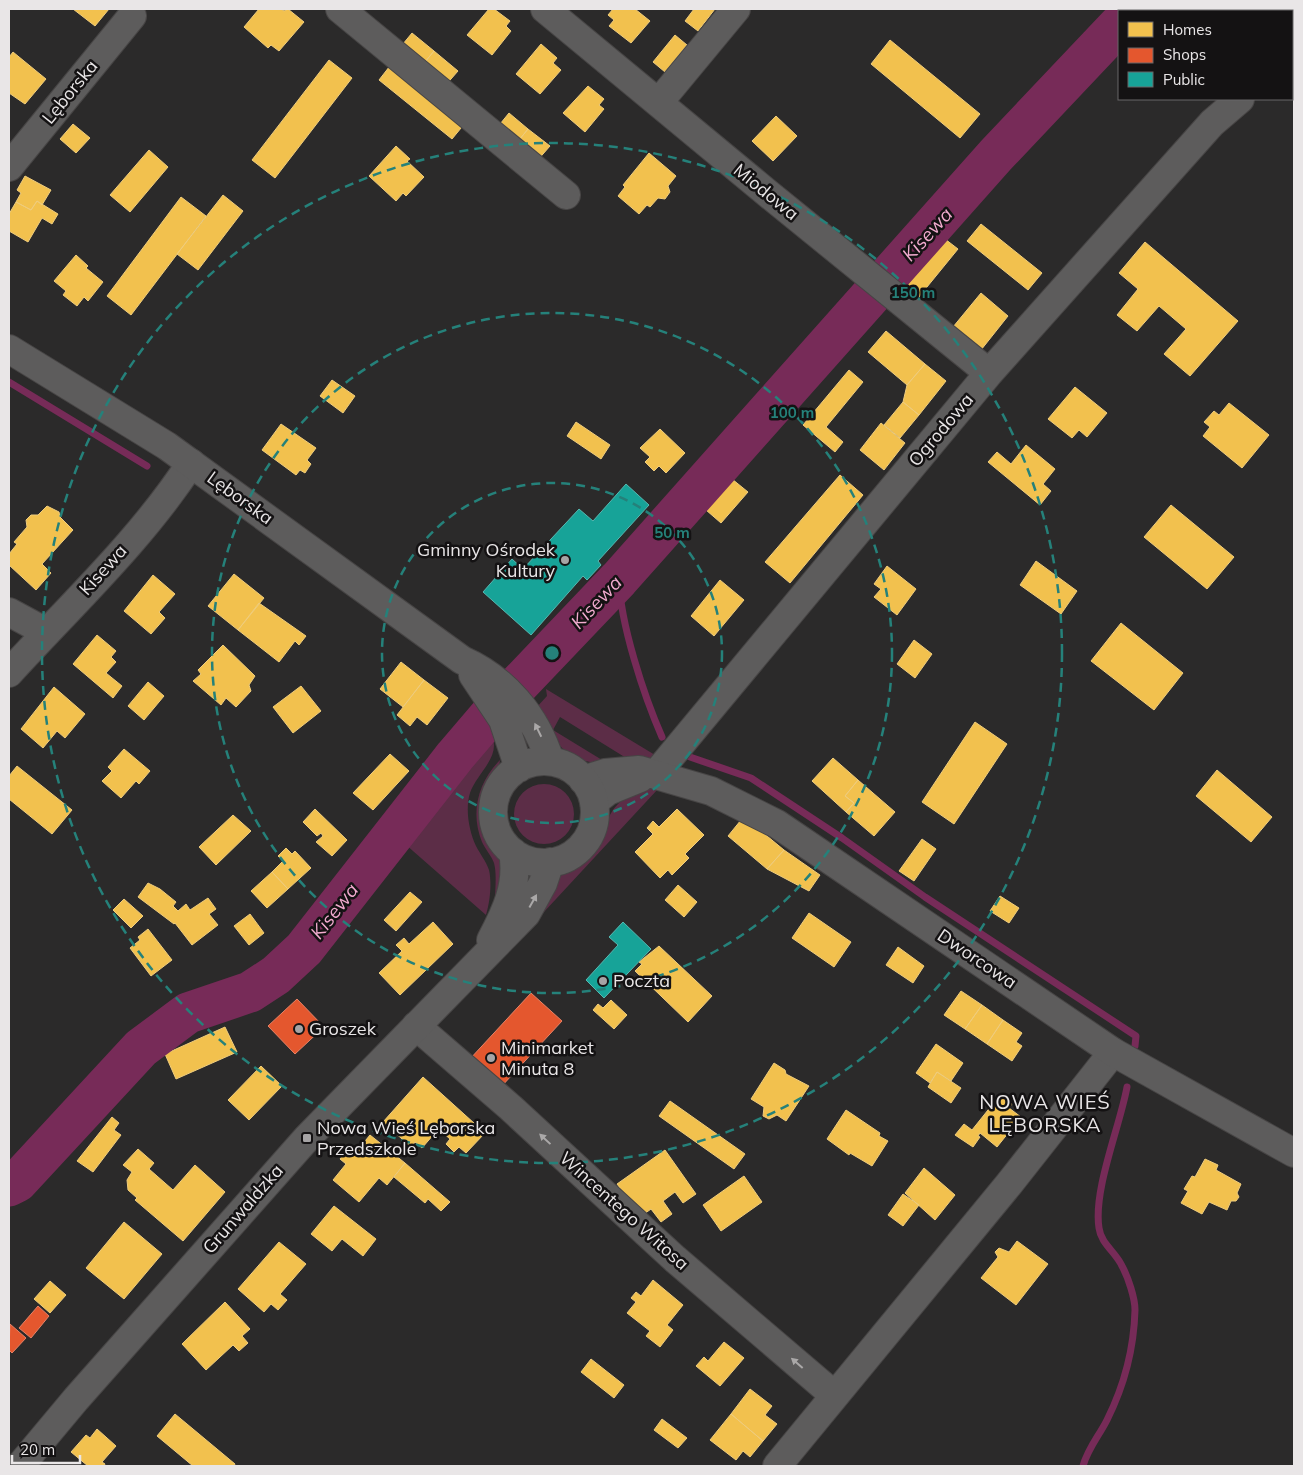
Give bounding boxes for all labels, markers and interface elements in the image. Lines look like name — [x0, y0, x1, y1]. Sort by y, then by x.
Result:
legend — [1118, 10, 1293, 100]
text: Homes — [1163, 20, 1212, 39]
text: Shops — [1163, 45, 1206, 64]
street label: Lęborska — [37, 55, 102, 128]
text: Public — [1163, 70, 1205, 89]
street label: Miodowa — [729, 158, 804, 225]
water label: Kisewa — [897, 202, 957, 266]
text: 150 m — [891, 283, 935, 302]
street label: Ogrodowa — [903, 388, 978, 471]
text: 100 m — [770, 403, 814, 422]
street label: Lęborska — [203, 466, 278, 529]
text: 50 m — [654, 523, 690, 542]
place label: Gminny Ośrodek Kultury — [417, 538, 556, 582]
street label: Kisewa — [74, 539, 131, 600]
marker: Gminny Ośrodek Kultury — [559, 554, 571, 566]
water label: Kisewa — [565, 570, 627, 634]
centre of rings — [543, 644, 561, 662]
one-way arrow — [534, 723, 542, 737]
water label: Kisewa — [305, 878, 363, 944]
one-way arrow — [529, 894, 537, 909]
street label: Dworcowa — [933, 924, 1021, 994]
place label: Poczta — [613, 969, 670, 992]
marker: Poczta — [597, 975, 609, 987]
place label: Groszek — [309, 1017, 377, 1040]
marker: Groszek — [293, 1023, 305, 1035]
place label: Minimarket Minuta 8 — [501, 1036, 594, 1080]
marker: Minimarket Minuta 8 — [485, 1052, 497, 1064]
district label: NOWA WIEŚ LĘBORSKA — [979, 1089, 1111, 1137]
place label: Nowa Wieś Lęborska Przedszkole — [317, 1116, 495, 1160]
marker: Nowa Wieś Lęborska Przedszkole — [301, 1132, 313, 1144]
one-way arrow — [539, 1133, 551, 1145]
street label: Wincentego Witosa — [555, 1146, 694, 1275]
street label: Grunwaldzka — [197, 1159, 288, 1258]
one-way arrow — [791, 1357, 803, 1369]
scale bar — [12, 1432, 80, 1464]
text: 20 m — [20, 1440, 55, 1459]

